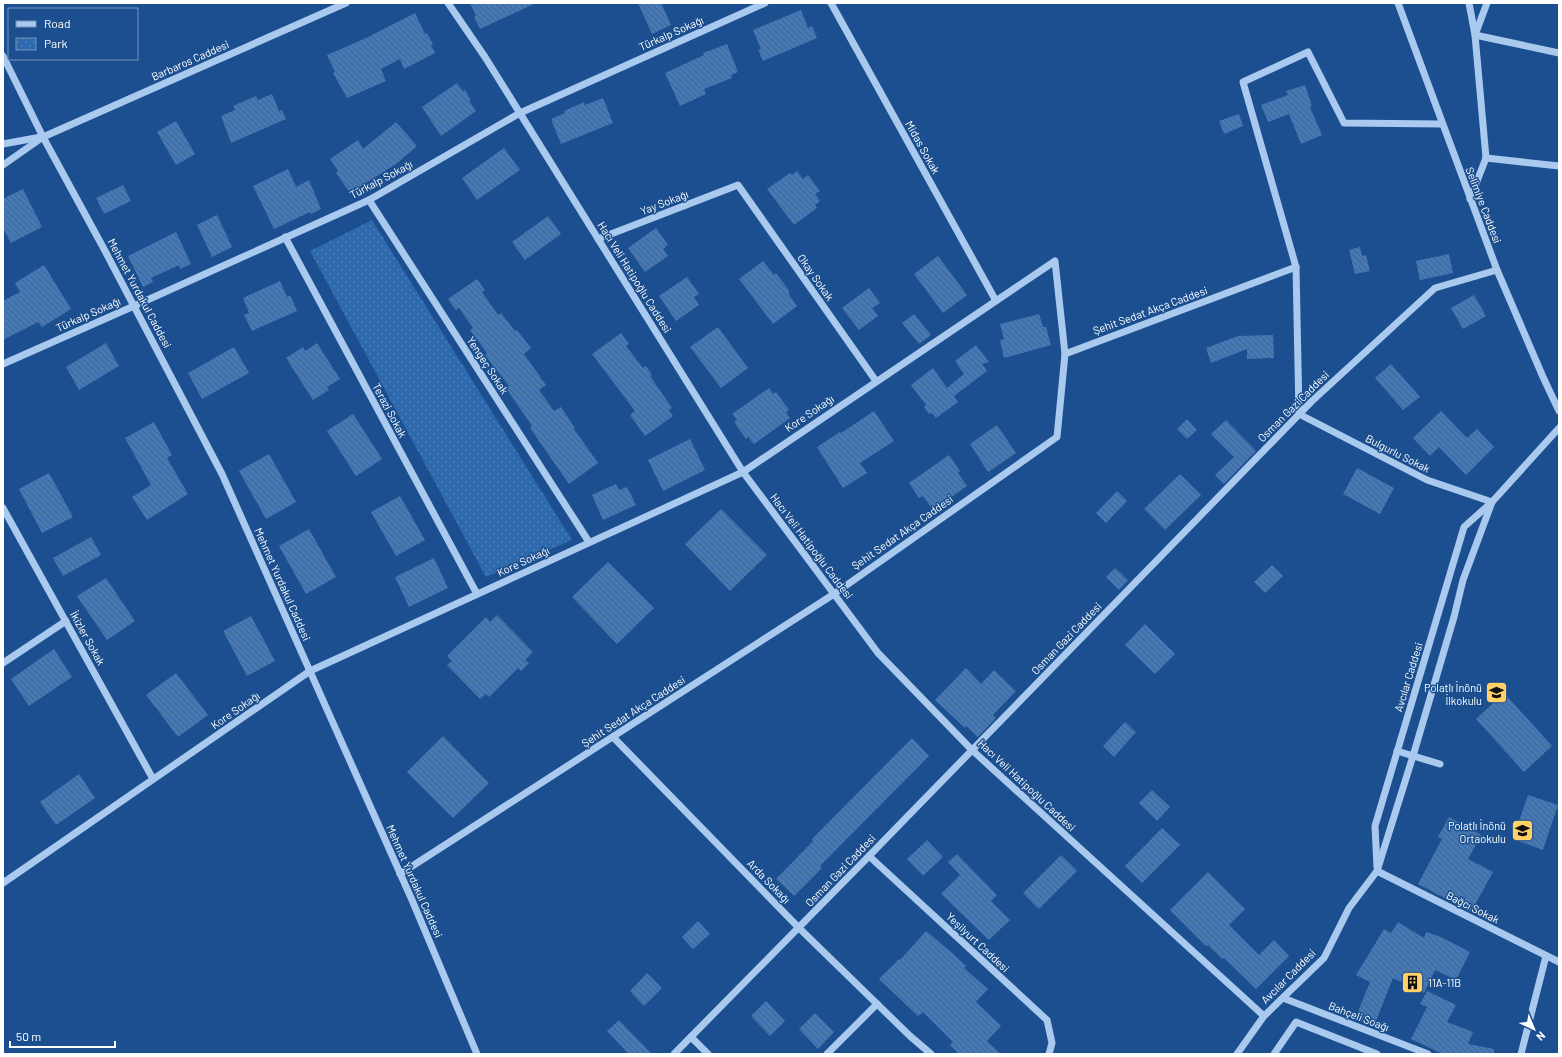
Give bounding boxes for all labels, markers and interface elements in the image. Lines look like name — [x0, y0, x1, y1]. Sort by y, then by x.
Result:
legend — [8, 8, 138, 60]
street label: Türkalp Sokağı — [637, 13, 705, 53]
text: Road — [44, 16, 71, 30]
text: Park — [44, 36, 68, 50]
street label: Barbaros Caddesi — [149, 37, 231, 83]
street label: Midas Sokak — [903, 118, 943, 176]
street label: Türkalp Sokağı — [347, 157, 415, 201]
street label: Selimiye Caddesi — [1463, 165, 1505, 245]
street label: Yay Sokağı — [638, 187, 690, 217]
street label: Hacı Veli Hatipoğlu Caddesi — [595, 219, 675, 335]
street label: Mehmet Yurdakul Caddesi — [106, 236, 175, 350]
street label: Okay Sokak — [795, 251, 837, 303]
street label: Şehit Sedat Akça Caddesi — [1091, 283, 1209, 337]
street label: Türkalp Sokağı — [54, 294, 122, 334]
street label: Yengeç Sokak — [465, 334, 512, 397]
street label: Osman Gazi Caddesi — [1255, 368, 1331, 444]
street label: Terazi Sokak — [370, 381, 410, 440]
street label: Kore Sokağı — [782, 392, 836, 434]
street label: Bulgurlu Sokak — [1364, 431, 1433, 475]
street label: Hacı Veli Hatipoğlu Caddesi — [768, 491, 856, 601]
street label: Şehit Sedat Akça Caddesi — [849, 492, 955, 572]
street label: Mehmet Yurdakul Caddesi — [252, 525, 314, 643]
street label: Kore Sokağı — [495, 543, 551, 579]
street label: Osman Gazi Caddesi — [1028, 599, 1104, 677]
street label: İkizler Sokak — [68, 608, 109, 668]
street label: Avcılar Caddesi — [1391, 641, 1425, 713]
street label: Şehit Sedat Akça Caddesi — [579, 673, 687, 749]
place label: Polatlı İnönü İlkokulu — [1424, 680, 1482, 707]
school or university icon: Polatlı İnönü İlkokulu — [1484, 680, 1510, 706]
street label: Kore Sokağı — [208, 689, 262, 731]
street label: Hacı Veli Hatipoğlu Caddesi — [976, 736, 1079, 834]
place label: Polatlı İnönü Ortaokulu — [1448, 818, 1506, 845]
school or university icon: Polatlı İnönü Ortaokulu — [1509, 818, 1535, 844]
street label: Mehmet Yurdakul Caddesi — [384, 822, 446, 940]
street label: Osman Gazi Caddesi — [802, 831, 878, 909]
street label: Arda Sokağı — [745, 856, 793, 906]
street label: Bağcı Sokak — [1444, 888, 1502, 926]
street label: Yeşilyurt Caddesi — [944, 909, 1012, 975]
street label: Avcılar Caddesi — [1258, 946, 1318, 1006]
building icon: 11A-11B — [1400, 969, 1426, 995]
place label: 11A-11B — [1428, 976, 1461, 989]
street label: Bahçeli Soağı — [1327, 999, 1391, 1033]
north arrow — [1514, 1009, 1554, 1049]
scale bar — [10, 1023, 115, 1049]
text: 50 m — [16, 1029, 41, 1043]
text: N — [1534, 1029, 1548, 1044]

